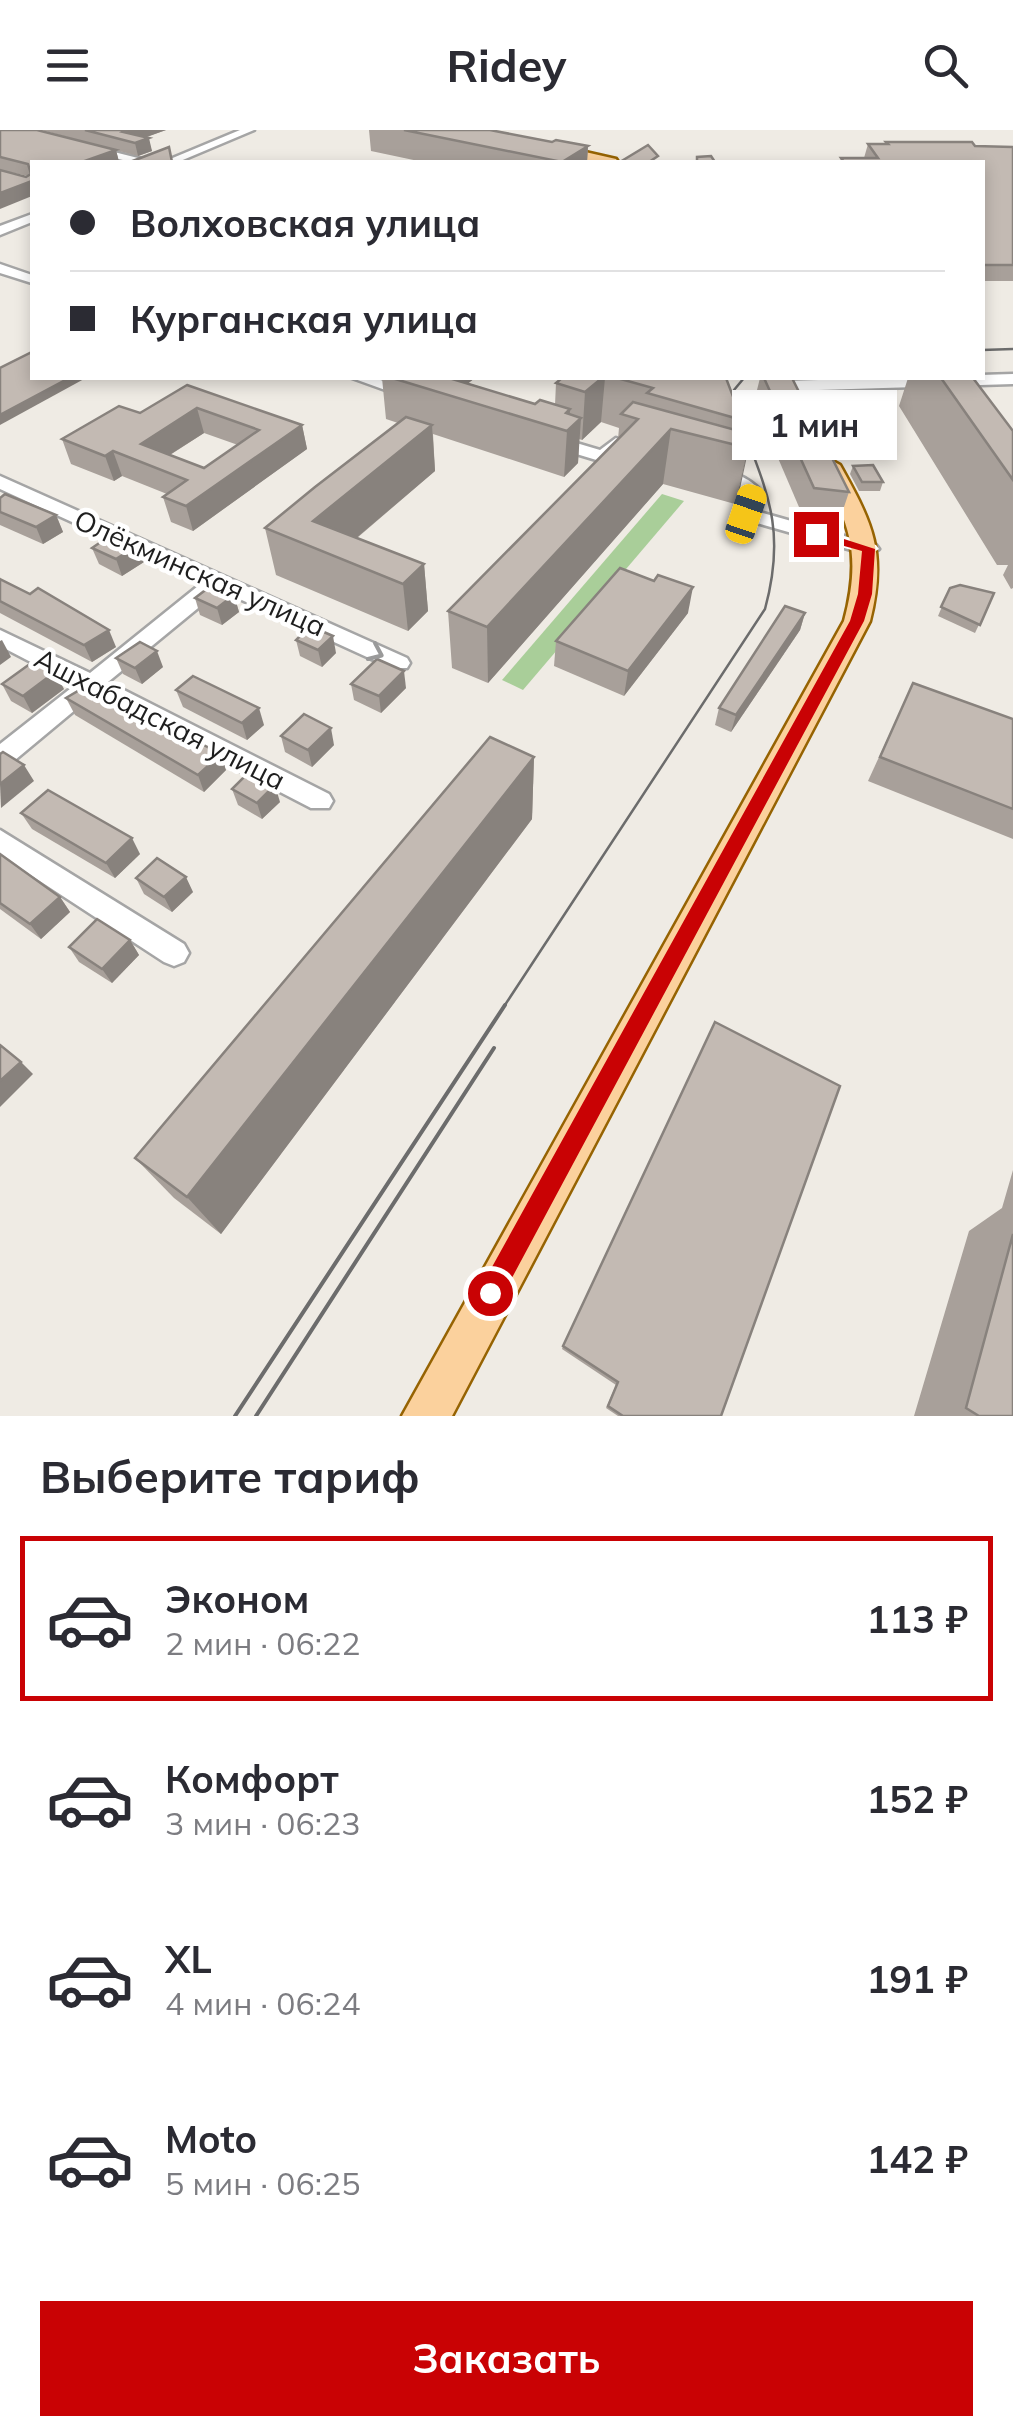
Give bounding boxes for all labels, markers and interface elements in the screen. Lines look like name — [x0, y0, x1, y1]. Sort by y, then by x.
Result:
text: Ridey — [447, 37, 566, 93]
icon: menu — [40, 38, 95, 93]
icon: search — [918, 38, 973, 93]
text: Волховская улица — [130, 199, 480, 247]
text: Курганская улица — [130, 295, 478, 343]
callout: 1 мин — [734, 389, 898, 459]
text: 1 мин — [770, 405, 859, 445]
car — [722, 481, 770, 547]
street label: Олёкминская улица — [69, 501, 331, 644]
route end — [794, 512, 839, 557]
street label: Ашхабадская улица — [29, 640, 291, 797]
one-way arrow — [366, 640, 384, 660]
route start — [468, 1271, 513, 1316]
text: Выберите тариф — [40, 1448, 420, 1504]
icon: car — [45, 1574, 135, 1664]
text: Эконом — [165, 1575, 309, 1623]
text: 113 ₽ — [866, 1595, 968, 1643]
text: 2 мин · 06:22 — [165, 1623, 360, 1663]
icon: car — [45, 1754, 135, 1844]
text: Комфорт — [165, 1755, 339, 1803]
text: 152 ₽ — [866, 1775, 968, 1823]
text: 3 мин · 06:23 — [165, 1803, 360, 1843]
icon: car — [45, 1934, 135, 2024]
text: XL — [165, 1935, 212, 1983]
text: 191 ₽ — [866, 1955, 968, 2003]
text: 4 мин · 06:24 — [165, 1983, 360, 2023]
icon: car — [45, 2114, 135, 2204]
text: Moto — [165, 2115, 257, 2163]
text: 142 ₽ — [866, 2135, 968, 2183]
text: 5 мин · 06:25 — [165, 2163, 360, 2203]
button: Заказать — [40, 2301, 973, 2416]

